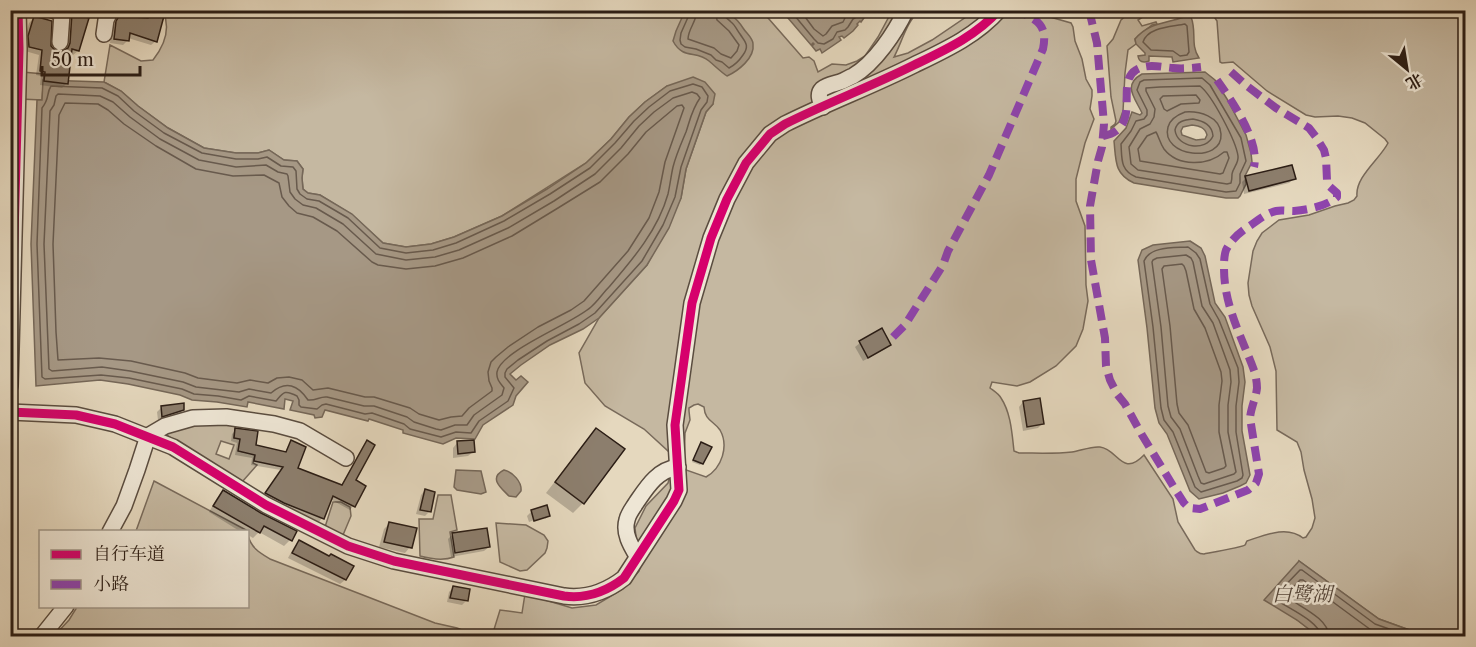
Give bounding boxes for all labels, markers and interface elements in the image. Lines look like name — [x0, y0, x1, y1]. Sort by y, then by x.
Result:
scale bar — [42, 39, 140, 77]
north arrow — [1377, 39, 1437, 99]
text: 50 m — [51, 49, 94, 71]
text: 北 — [1403, 69, 1426, 95]
legend — [39, 530, 249, 608]
text: 自行车道 — [93, 543, 165, 565]
text: 小路 — [93, 573, 129, 595]
water label: 白鹭湖 — [1272, 582, 1335, 606]

